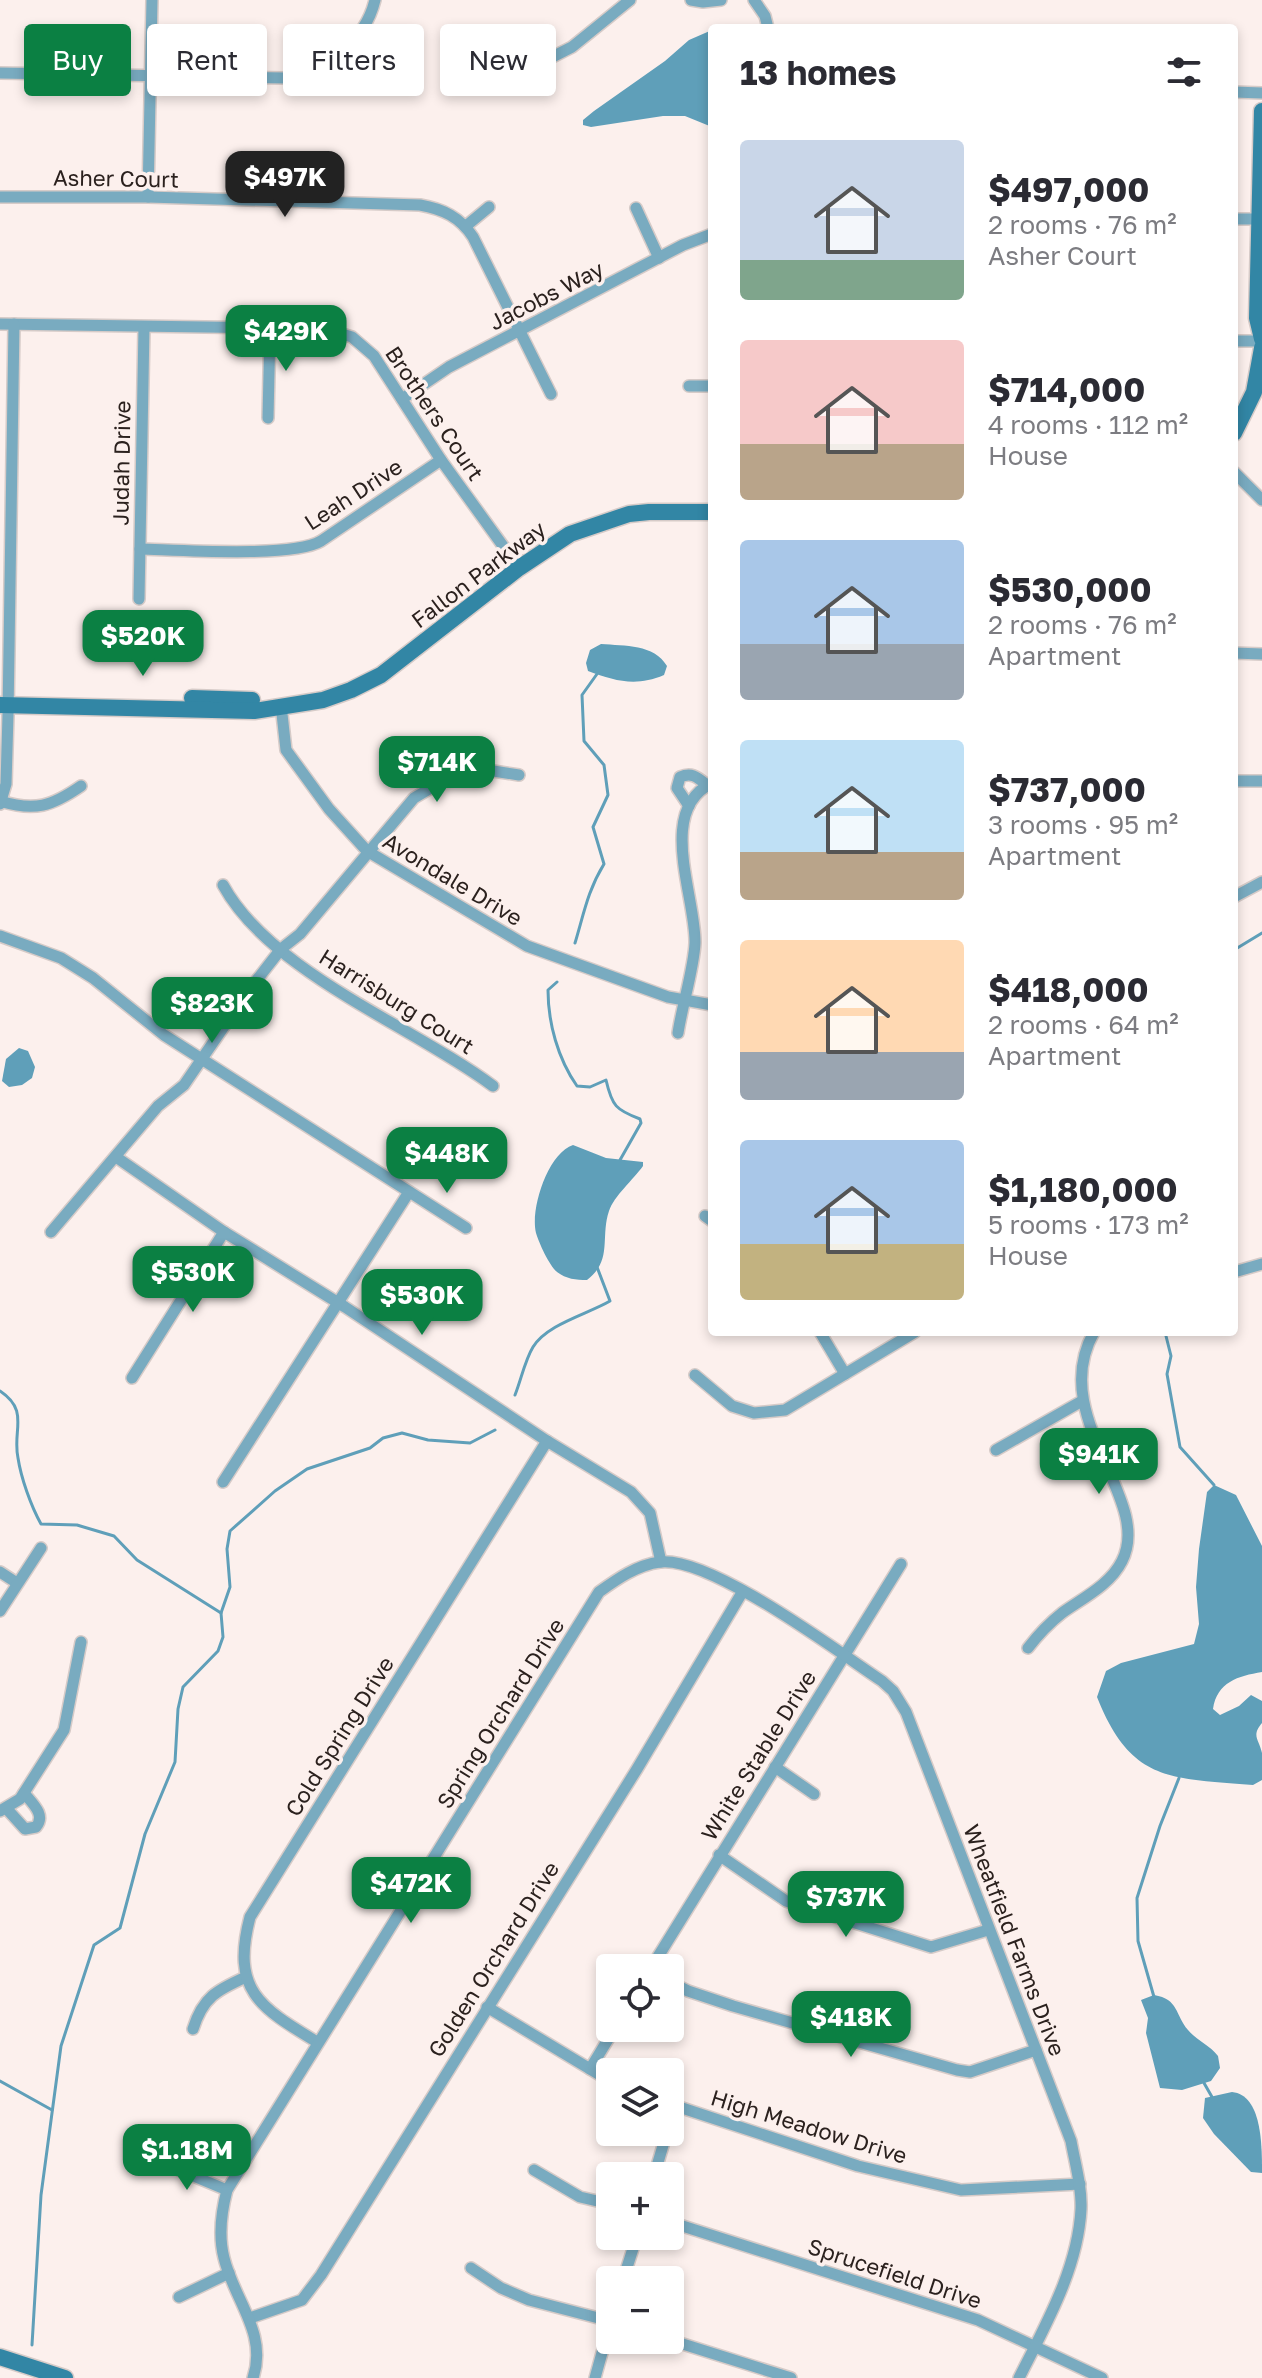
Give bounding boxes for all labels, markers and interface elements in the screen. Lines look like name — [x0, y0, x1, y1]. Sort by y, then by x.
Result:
chip: Buy — [24, 24, 131, 96]
chip: Rent — [147, 24, 267, 96]
chip: Filters — [283, 24, 424, 96]
chip: New — [440, 24, 556, 96]
icon: filters — [1162, 50, 1206, 94]
text: 13 homes — [740, 52, 897, 92]
pin: $497K — [229, 151, 341, 219]
text: $497K — [243, 161, 327, 192]
street label: Asher Court — [53, 163, 179, 193]
text: $497,000 — [988, 169, 1149, 209]
icon: home — [804, 172, 900, 268]
text: 2 rooms · 76 m² — [988, 209, 1177, 240]
text: Asher Court — [988, 240, 1137, 271]
street label: Jacobs Way — [484, 255, 608, 335]
pin: $429K — [230, 305, 342, 373]
text: $429K — [244, 315, 328, 346]
street label: Brothers Court — [380, 341, 490, 485]
text: $714,000 — [988, 369, 1145, 409]
icon: home — [804, 372, 900, 468]
street label: Judah Drive — [106, 400, 136, 526]
text: 4 rooms · 112 m² — [988, 409, 1188, 440]
text: House — [988, 440, 1068, 471]
street label: Leah Drive — [299, 452, 407, 536]
street label: Fallon Parkway — [406, 515, 550, 633]
text: $530,000 — [988, 569, 1152, 609]
icon: home — [804, 572, 900, 668]
text: 2 rooms · 76 m² — [988, 609, 1177, 640]
pin: $520K — [87, 610, 199, 678]
text: $520K — [101, 620, 185, 651]
text: Apartment — [988, 640, 1121, 671]
pin: $714K — [381, 736, 493, 804]
text: $714K — [397, 746, 477, 777]
text: $737,000 — [988, 769, 1146, 809]
icon: home — [804, 772, 900, 868]
text: 3 rooms · 95 m² — [988, 809, 1178, 840]
street label: Avondale Drive — [379, 827, 527, 931]
text: Apartment — [988, 840, 1121, 871]
street label: Harrisburg Court — [315, 943, 479, 1059]
text: $418,000 — [988, 969, 1148, 1009]
icon: home — [804, 972, 900, 1068]
pin: $823K — [156, 977, 268, 1045]
text: $823K — [170, 987, 254, 1018]
text: 2 rooms · 64 m² — [988, 1009, 1179, 1040]
text: Apartment — [988, 1040, 1121, 1071]
pin: $448K — [391, 1127, 503, 1195]
text: $448K — [404, 1137, 490, 1168]
text: $1,180,000 — [988, 1169, 1178, 1209]
icon: home — [804, 1172, 900, 1268]
text: 5 rooms · 173 m² — [988, 1209, 1189, 1240]
text: House — [988, 1240, 1068, 1271]
pin: $530K — [137, 1246, 249, 1314]
text: $530K — [151, 1256, 235, 1287]
pin: $530K — [366, 1269, 478, 1337]
text: $530K — [380, 1279, 464, 1310]
pin: $941K — [1043, 1428, 1155, 1496]
text: $941K — [1058, 1438, 1140, 1469]
street label: Spring Orchard Drive — [430, 1613, 570, 1813]
street label: Cold Spring Drive — [279, 1651, 399, 1821]
street label: White Stable Drive — [695, 1665, 821, 1845]
street label: Wheatfield Farms Drive — [958, 1820, 1072, 2060]
street label: Golden Orchard Drive — [422, 1856, 564, 2062]
pin: $472K — [355, 1857, 467, 1925]
text: $472K — [370, 1867, 452, 1898]
pin: $737K — [790, 1871, 902, 1939]
text: $737K — [806, 1881, 886, 1912]
map controls — [596, 1954, 684, 2354]
button: locate — [596, 1954, 684, 2042]
pin: $418K — [795, 1991, 907, 2059]
text: $418K — [810, 2001, 892, 2032]
button: layers — [596, 2058, 684, 2146]
street label: High Meadow Drive — [708, 2083, 910, 2169]
pin: $1.18M — [122, 2124, 252, 2192]
text: $1.18M — [141, 2134, 233, 2165]
button: + — [596, 2162, 684, 2250]
street label: Sprucefield Drive — [805, 2232, 985, 2314]
button: − — [596, 2266, 684, 2354]

